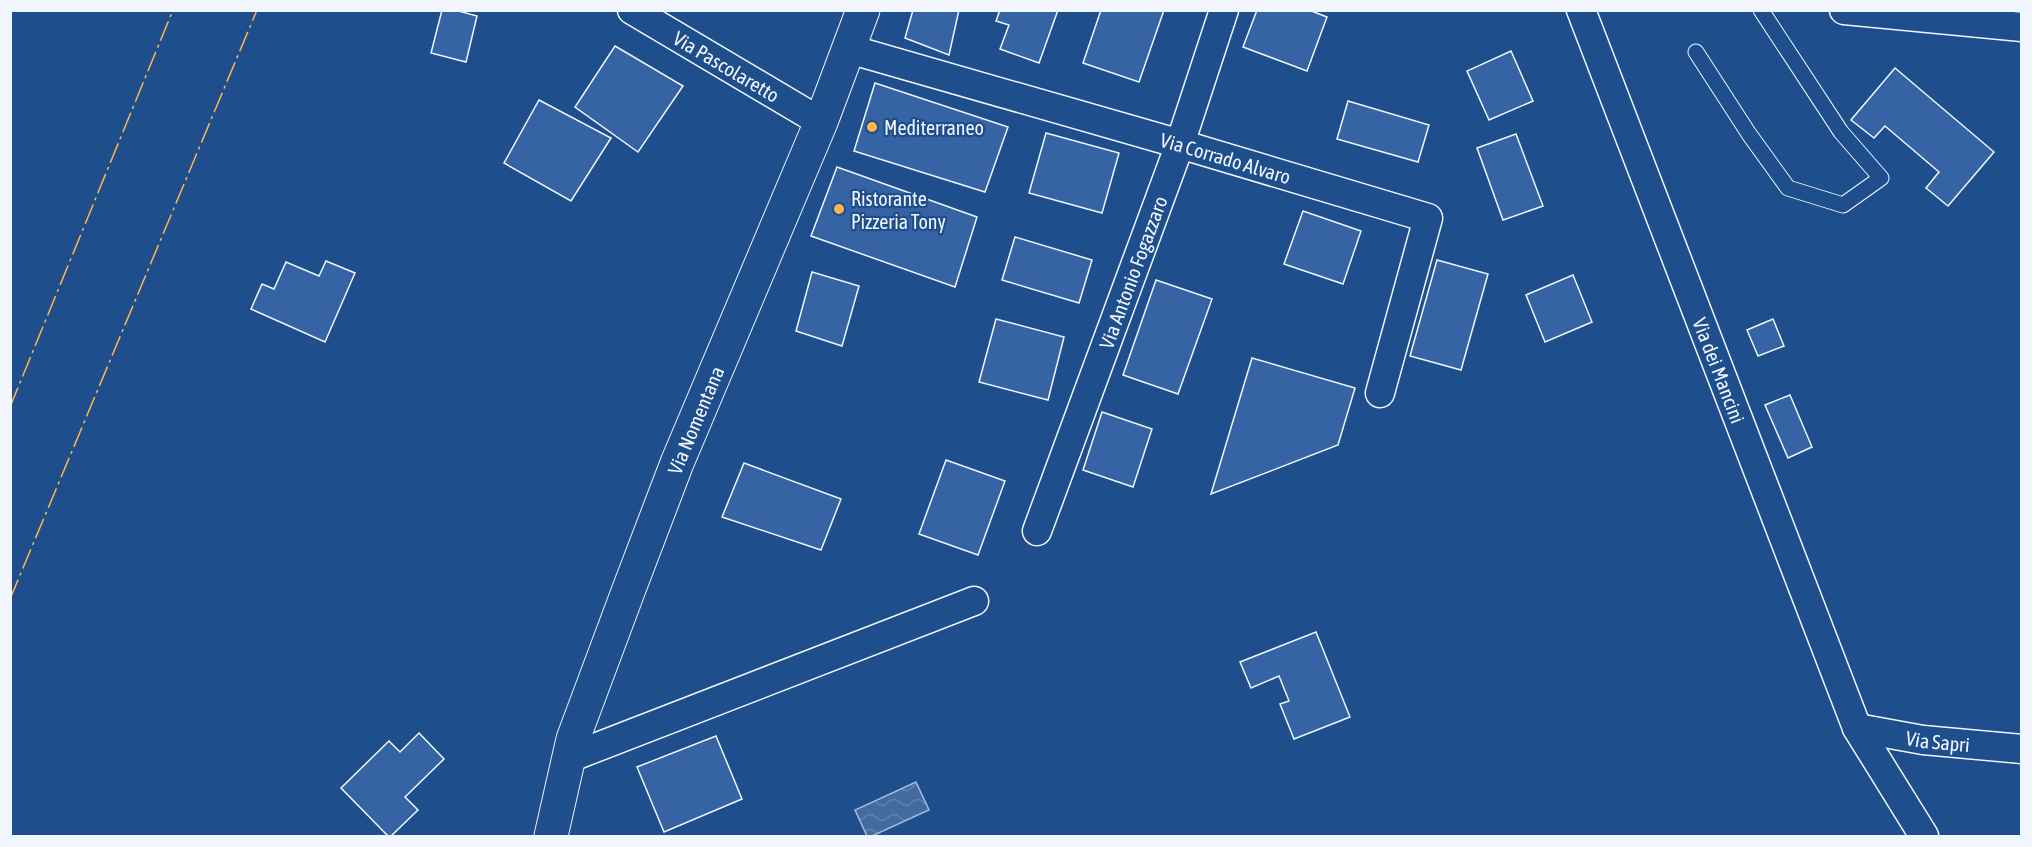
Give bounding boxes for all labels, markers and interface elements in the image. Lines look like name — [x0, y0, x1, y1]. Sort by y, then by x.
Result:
street label: Via Pascolaretto — [669, 26, 784, 106]
place label: Mediterraneo — [884, 116, 984, 139]
marker: Mediterraneo — [865, 120, 879, 134]
street label: Via Corrado Alvaro — [1158, 127, 1294, 188]
place label: Ristorante Pizzeria Tony — [851, 187, 946, 233]
street label: Via Antonio Fogazzaro — [1094, 193, 1171, 352]
marker: Ristorante Pizzeria Tony — [832, 202, 846, 216]
street label: Via dei Mancini — [1689, 314, 1750, 426]
street label: Via Nomentana — [662, 363, 728, 477]
street label: Via Sapri — [1904, 726, 1971, 756]

